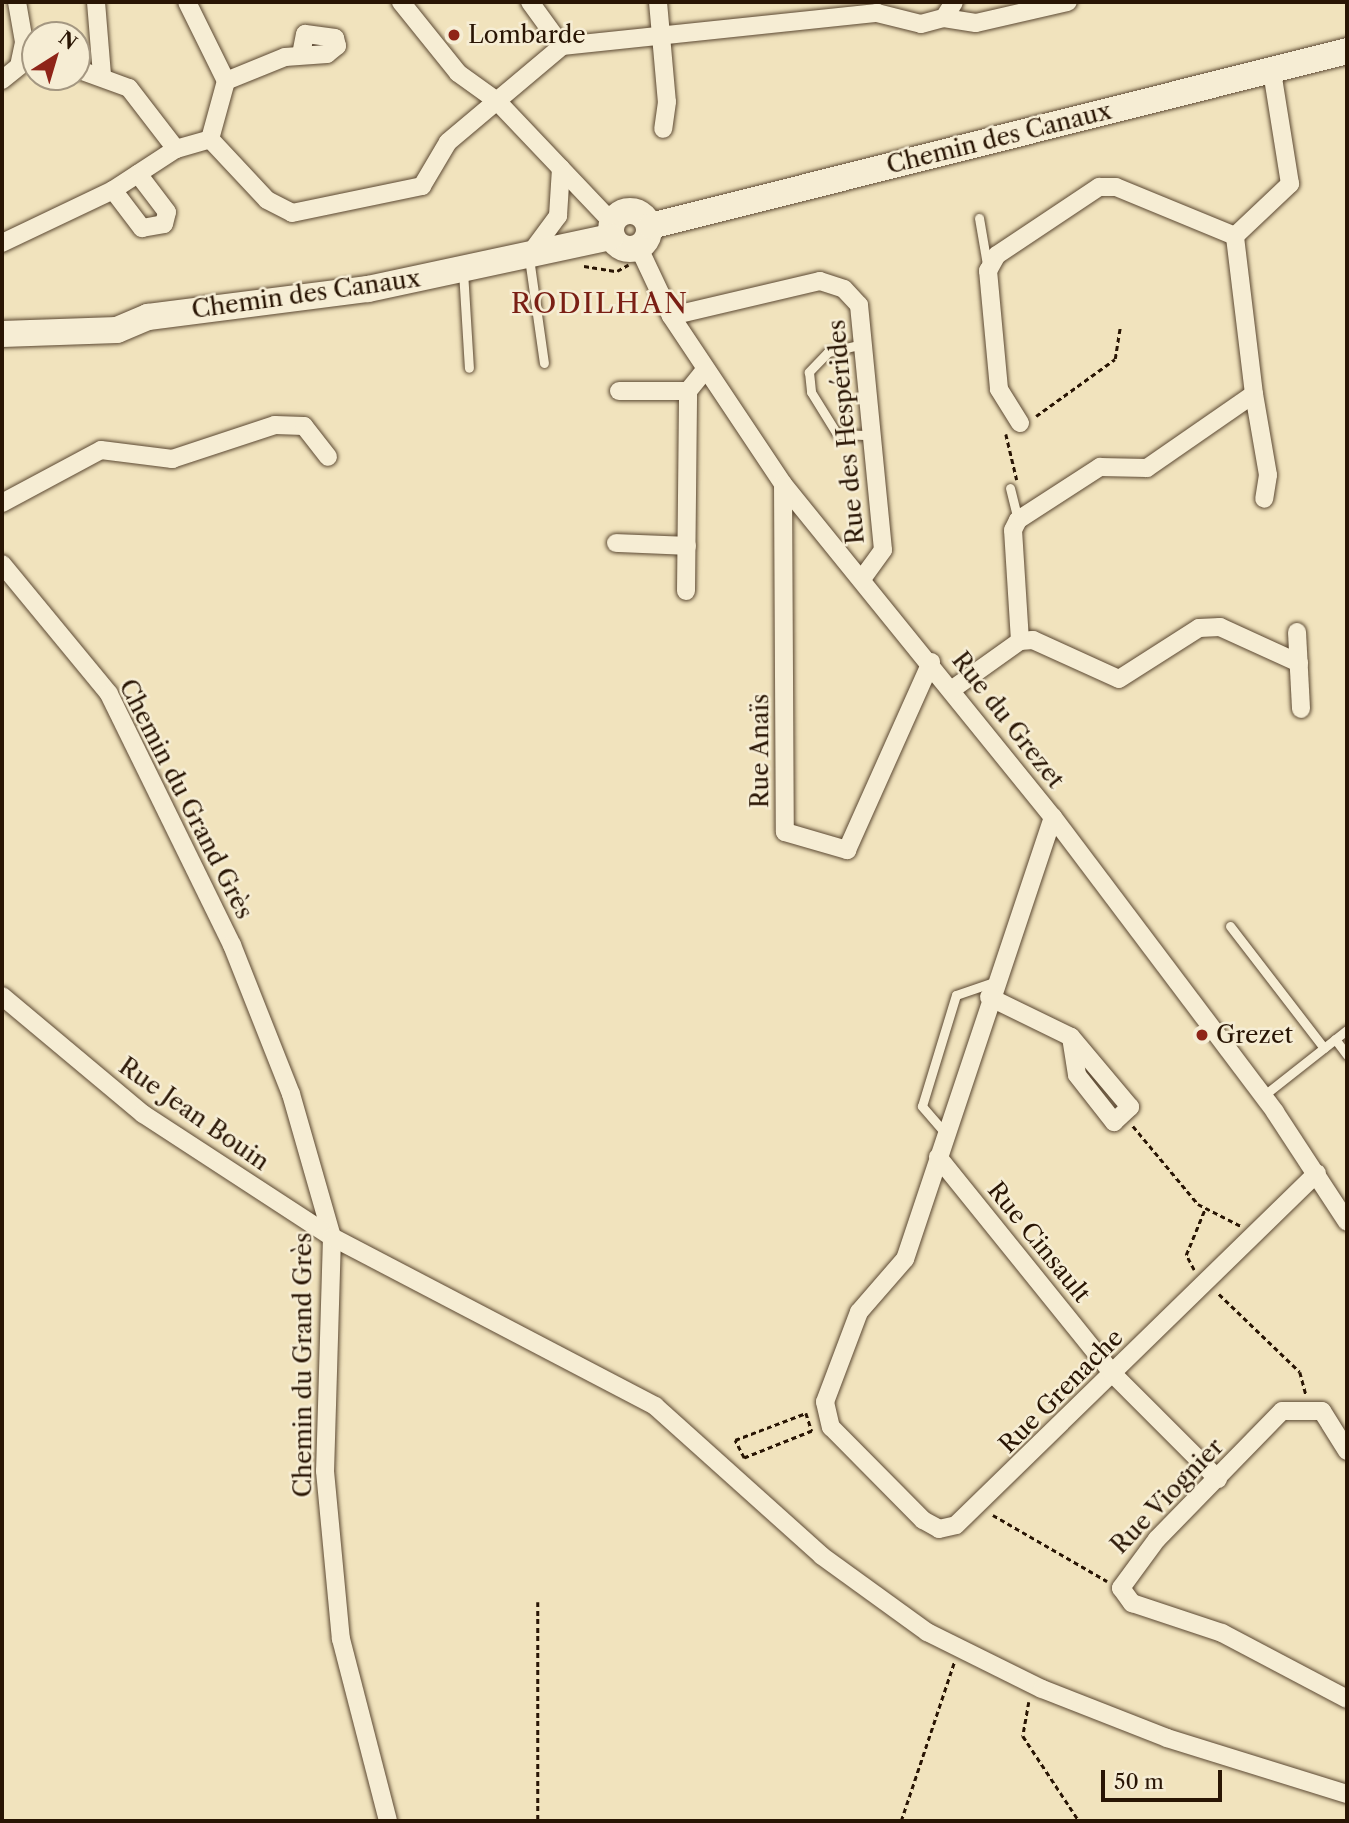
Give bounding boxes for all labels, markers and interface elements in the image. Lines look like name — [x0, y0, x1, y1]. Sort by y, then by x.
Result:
north arrow — [21, 21, 91, 91]
place label: Lombarde — [468, 21, 586, 49]
text: N — [54, 26, 81, 55]
marker: Lombarde — [446, 27, 462, 43]
street label: Chemin des Canaux — [884, 96, 1114, 180]
street label: Chemin des Canaux — [190, 264, 422, 324]
district label: RODILHAN — [512, 286, 688, 320]
street label: Rue des Hespérides — [822, 319, 870, 545]
street label: Rue du Grezet — [946, 646, 1070, 794]
street label: Chemin du Grand Grès — [113, 674, 259, 924]
street label: Rue Anaïs — [746, 693, 774, 809]
place label: Grezet — [1216, 1021, 1293, 1049]
marker: Grezet — [1194, 1027, 1210, 1043]
street label: Rue Jean Bouin — [113, 1052, 275, 1176]
street label: Rue Cinsault — [982, 1176, 1096, 1308]
street label: Chemin du Grand Grès — [289, 1233, 317, 1497]
street label: Rue Grenache — [993, 1323, 1129, 1459]
street label: Rue Viognier — [1105, 1432, 1229, 1560]
scale bar — [1104, 1756, 1225, 1800]
text: 50 m — [1114, 1769, 1164, 1794]

